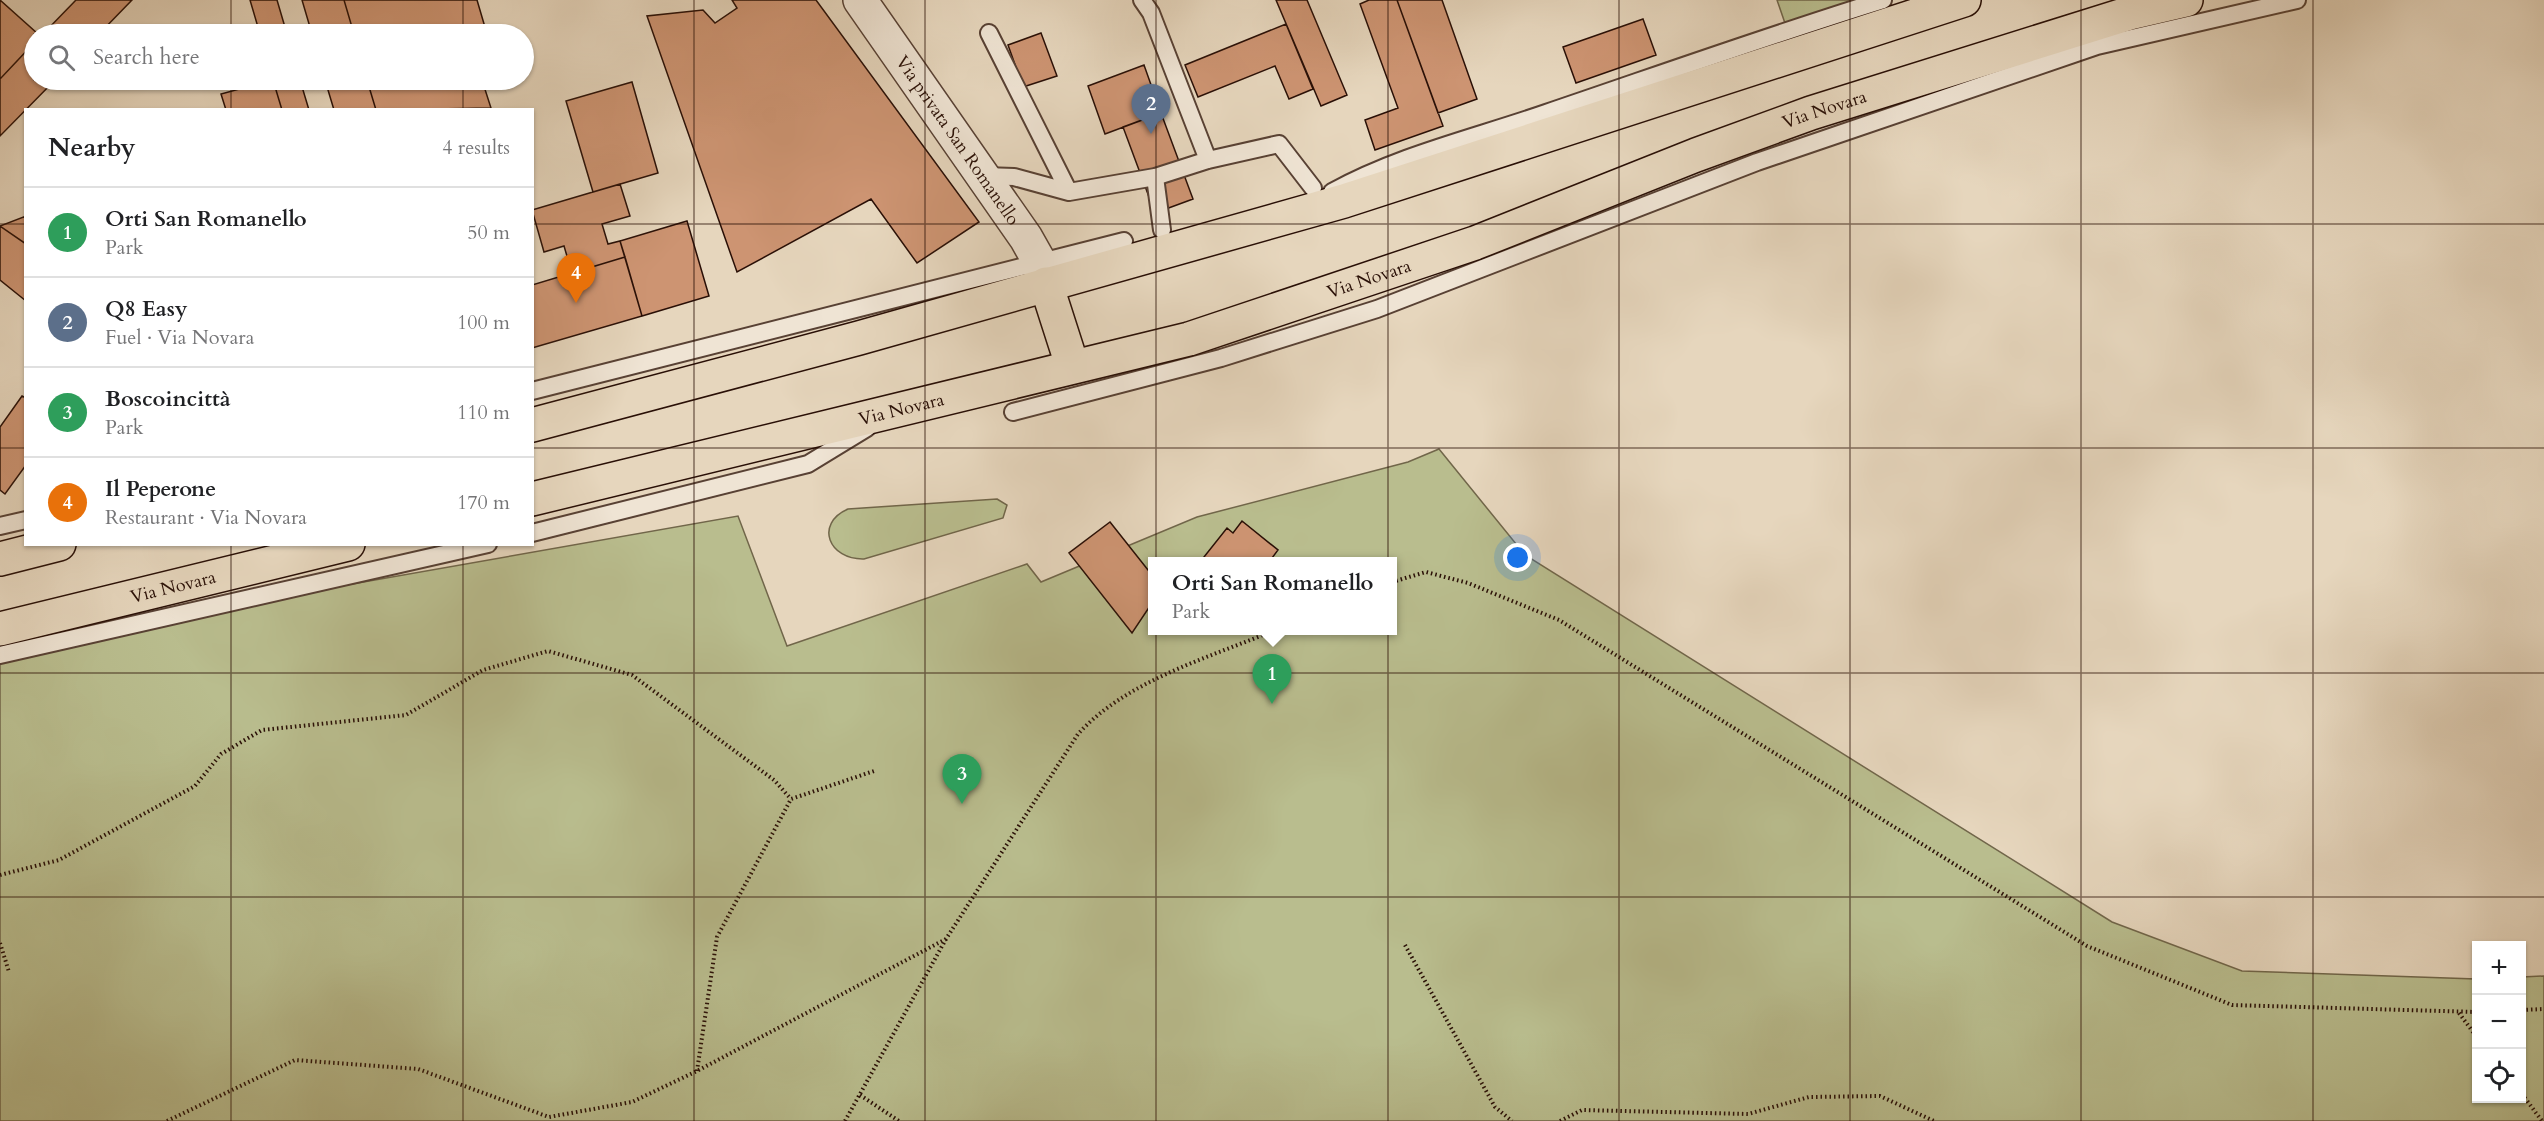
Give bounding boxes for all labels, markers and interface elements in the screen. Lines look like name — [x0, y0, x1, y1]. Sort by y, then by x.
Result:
search box — [24, 24, 534, 90]
icon: search — [45, 41, 78, 74]
text: Search here — [93, 42, 200, 72]
street label: Via privata San Romanello — [890, 50, 1026, 230]
pin: 2 — [1132, 84, 1170, 134]
street label: Via Novara — [1779, 84, 1870, 135]
text: Nearby — [48, 130, 136, 165]
text: 4 results — [442, 134, 510, 161]
text: Orti San Romanello — [105, 204, 307, 234]
text: 1 — [62, 219, 73, 246]
text: 50 m — [467, 219, 510, 246]
text: Park — [105, 234, 143, 261]
street label: Via Novara — [1324, 253, 1414, 304]
pin: 4 — [556, 254, 596, 303]
text: Q8 Easy — [105, 294, 187, 324]
text: 2 — [62, 309, 73, 336]
text: 100 m — [457, 309, 510, 336]
text: Fuel · Via Novara — [105, 324, 254, 351]
text: Boscoincittà — [105, 384, 231, 414]
street label: Via Novara — [856, 387, 947, 432]
text: 3 — [62, 399, 73, 426]
text: 110 m — [457, 399, 510, 426]
text: Park — [105, 414, 143, 441]
text: Il Peperone — [105, 474, 216, 504]
text: 4 — [62, 489, 73, 516]
text: 170 m — [457, 489, 510, 516]
text: Restaurant · Via Novara — [105, 504, 307, 531]
your location — [1503, 543, 1532, 572]
popup — [1148, 557, 1397, 635]
street label: Via Novara — [128, 564, 218, 609]
text: Orti San Romanello — [1172, 568, 1373, 598]
text: Park — [1172, 598, 1210, 625]
pin: 1 — [1252, 654, 1292, 704]
pin: 3 — [942, 754, 982, 804]
map controls — [2472, 941, 2526, 1103]
button: + — [2472, 941, 2526, 995]
button: − — [2472, 995, 2526, 1049]
button: locate — [2472, 1049, 2526, 1103]

